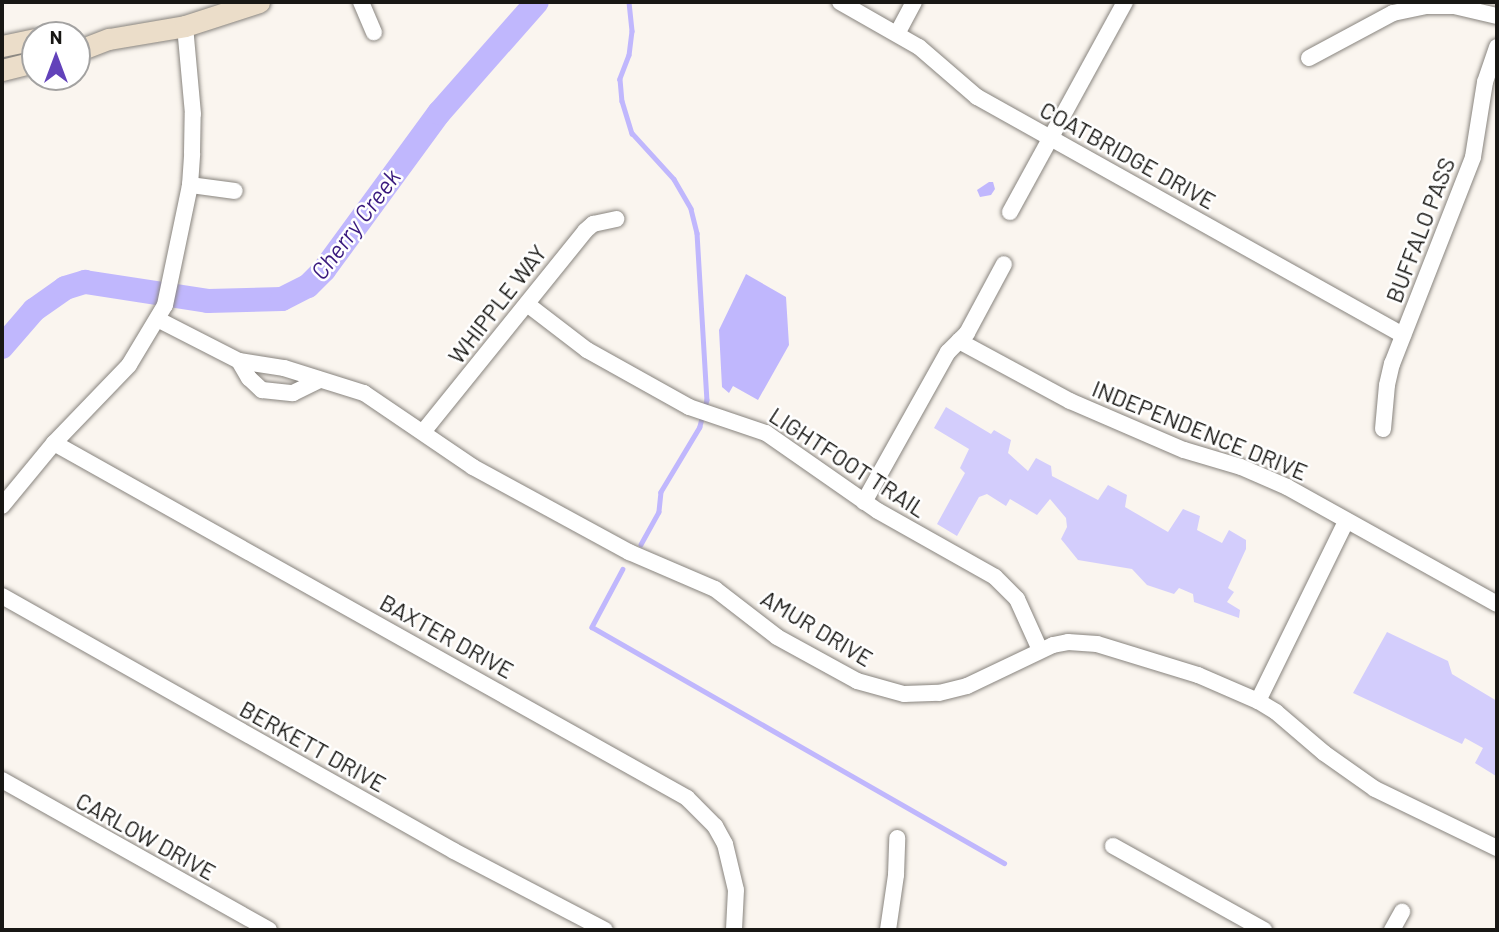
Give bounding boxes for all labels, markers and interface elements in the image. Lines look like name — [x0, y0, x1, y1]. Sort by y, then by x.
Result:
north arrow — [21, 21, 91, 91]
text: N — [50, 25, 62, 48]
street label: COATBRIDGE DRIVE — [1035, 95, 1221, 215]
street label: BUFFALO PASS — [1380, 154, 1460, 306]
water label: Cherry Creek — [304, 163, 406, 285]
street label: WHIPPLE WAY — [442, 239, 552, 369]
street label: INDEPENDENCE DRIVE — [1088, 374, 1312, 486]
street label: LIGHTFOOT TRAIL — [764, 401, 932, 523]
street label: AMUR DRIVE — [756, 584, 878, 672]
street label: BAXTER DRIVE — [375, 588, 519, 684]
street label: BERKETT DRIVE — [235, 695, 391, 797]
street label: CARLOW DRIVE — [71, 786, 221, 886]

